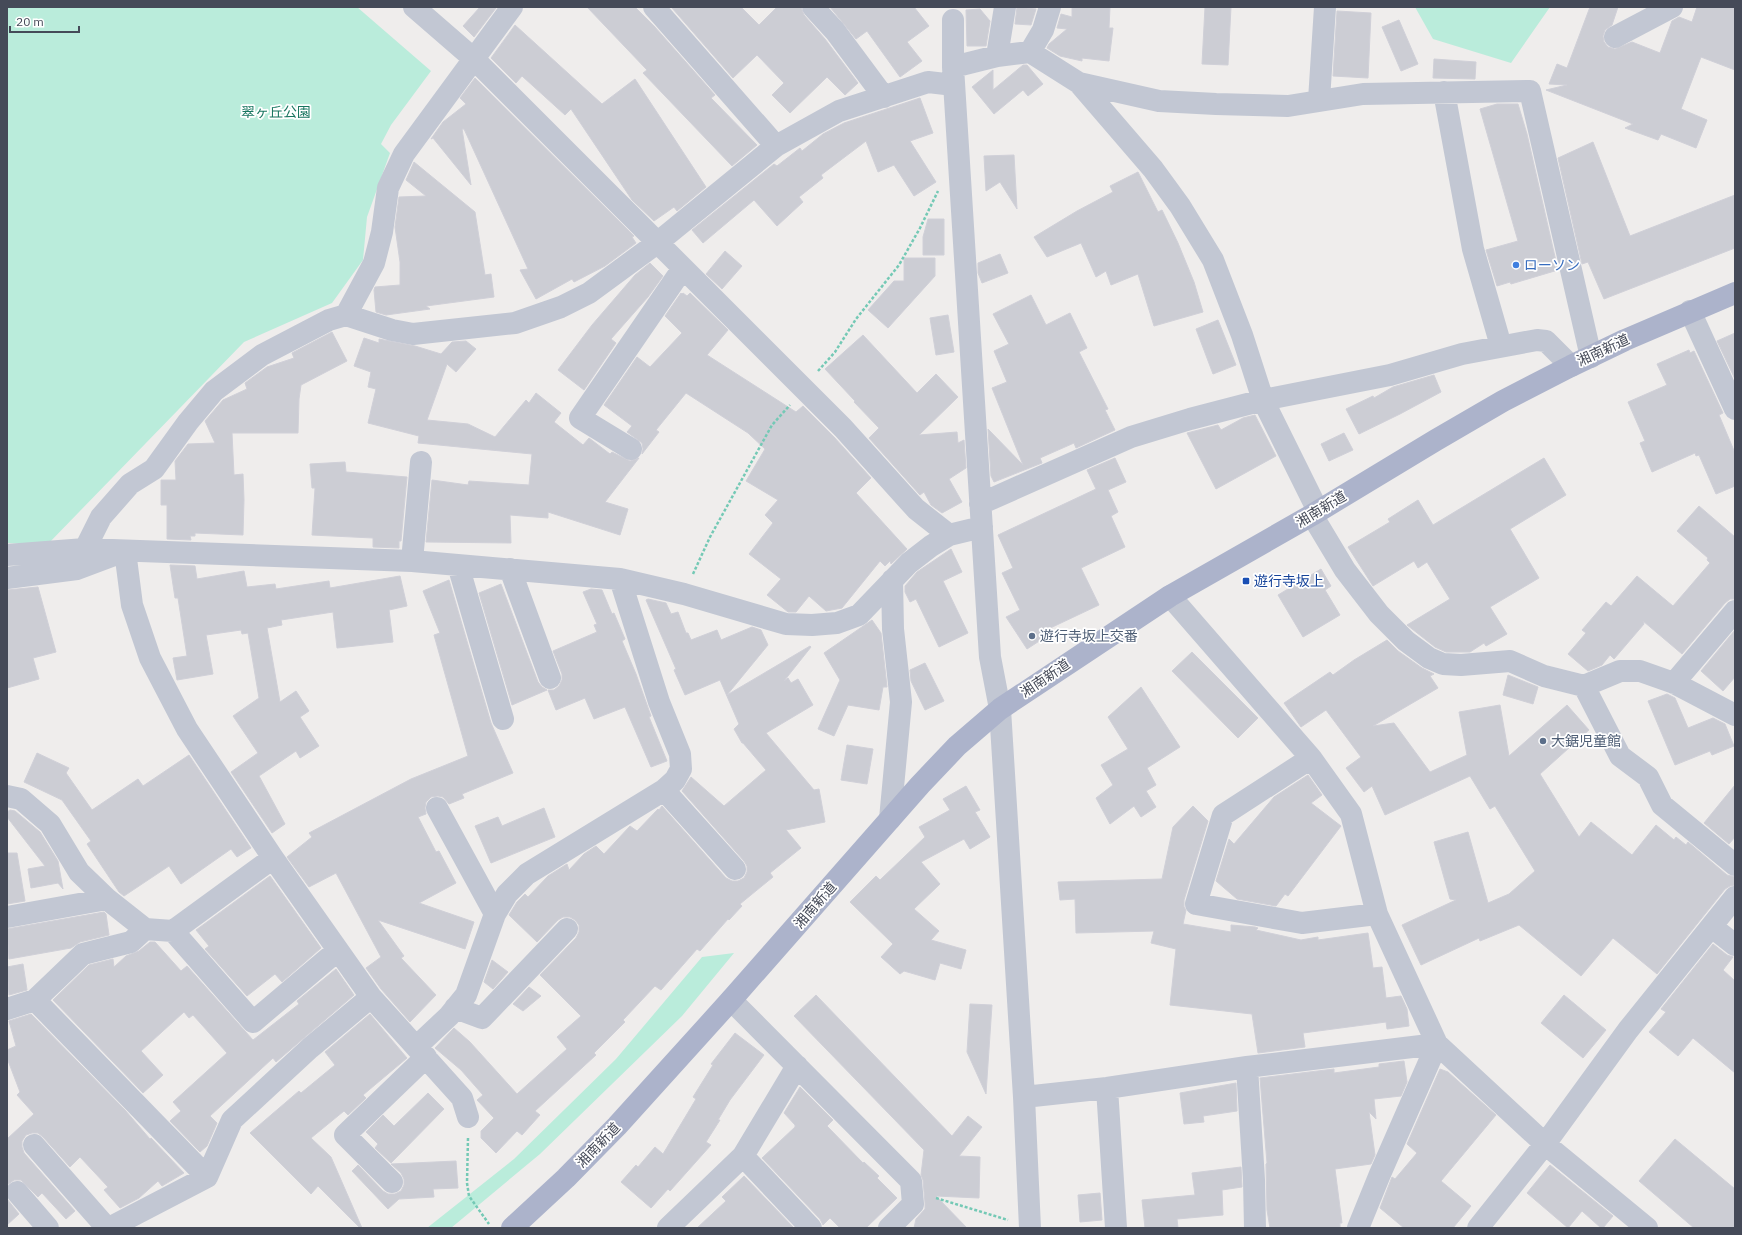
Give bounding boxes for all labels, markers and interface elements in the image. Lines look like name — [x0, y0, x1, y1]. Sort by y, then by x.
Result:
scale bar — [10, 8, 79, 34]
text: 20 m — [16, 14, 44, 29]
park label: 翠ヶ丘公園 — [241, 103, 311, 121]
place label: ローソン — [1524, 256, 1580, 274]
marker: ローソン — [1511, 260, 1521, 270]
street label: 湘南新道 — [1574, 330, 1632, 370]
street label: 湘南新道 — [1292, 487, 1350, 531]
place label: 遊行寺坂上 — [1254, 572, 1324, 590]
marker: 遊行寺坂上 — [1241, 576, 1251, 586]
place label: 遊行寺坂上交番 — [1040, 627, 1138, 645]
marker: 遊行寺坂上交番 — [1027, 631, 1037, 641]
street label: 湘南新道 — [1017, 655, 1073, 701]
place label: 大鋸児童館 — [1551, 732, 1621, 750]
marker: 大鋸児童館 — [1538, 736, 1548, 746]
street label: 湘南新道 — [790, 878, 840, 932]
street label: 湘南新道 — [572, 1119, 624, 1171]

